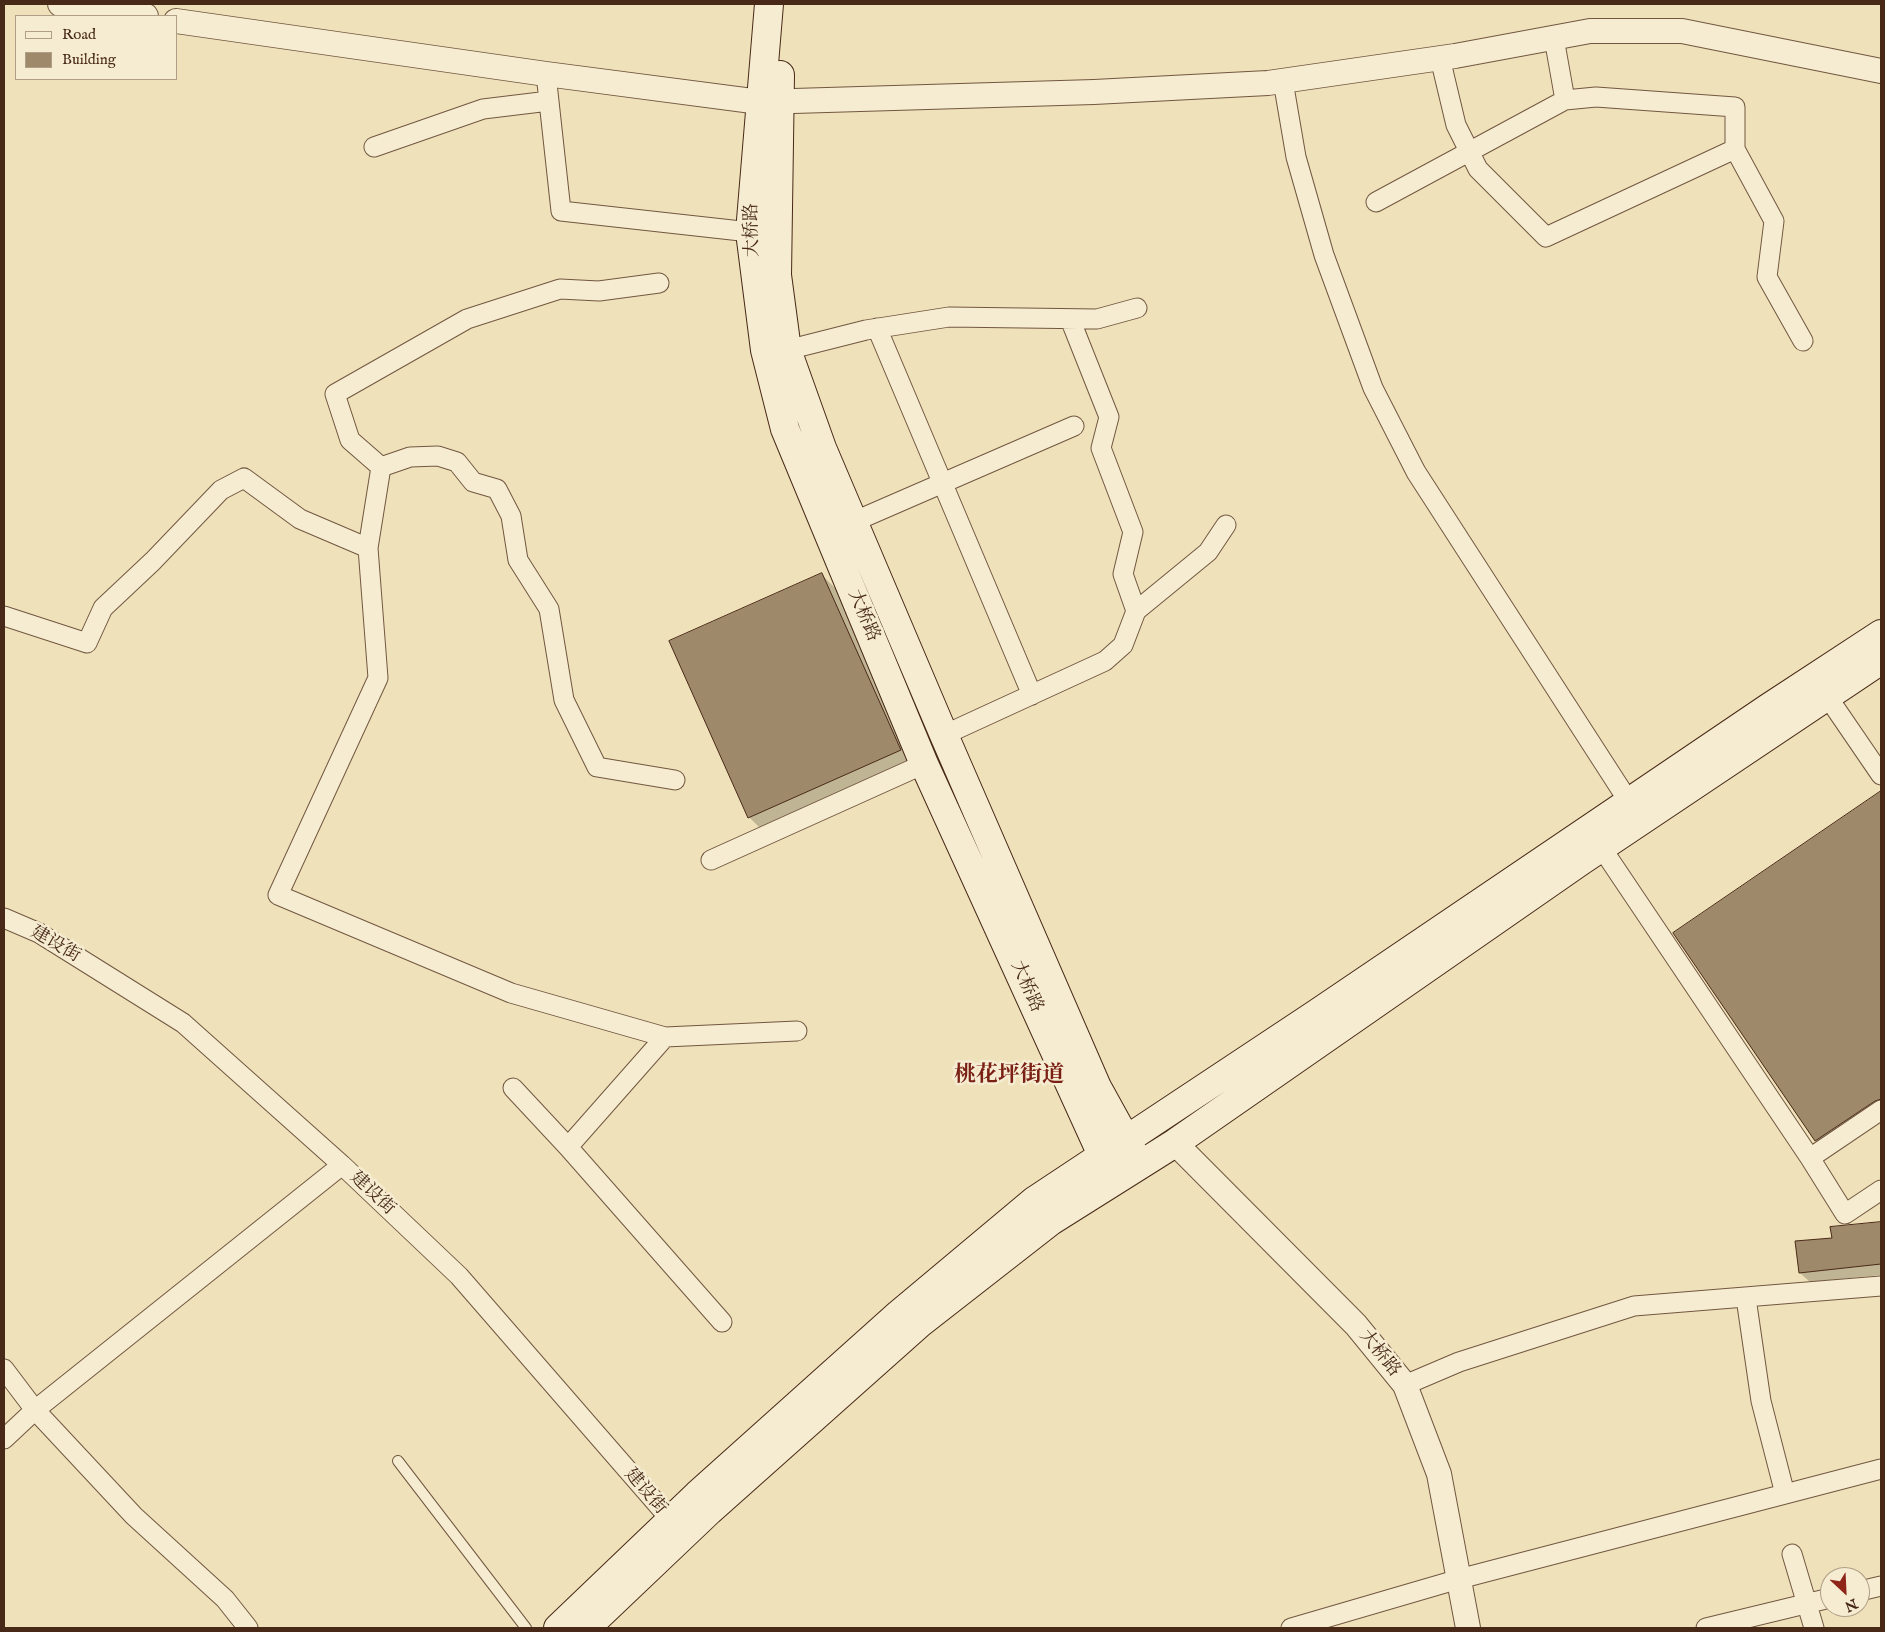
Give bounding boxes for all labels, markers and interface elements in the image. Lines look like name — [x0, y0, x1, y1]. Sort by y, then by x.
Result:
legend — [15, 15, 178, 80]
text: Road — [62, 25, 96, 44]
text: Building — [62, 50, 116, 69]
street label: 大桥路 — [742, 203, 764, 257]
street label: 大桥路 — [843, 587, 883, 645]
street label: 建设街 — [26, 922, 84, 968]
street label: 大桥路 — [1005, 958, 1047, 1016]
district label: 桃花坪街道 — [954, 1063, 1064, 1089]
street label: 建设街 — [345, 1168, 399, 1220]
street label: 大桥路 — [1354, 1326, 1404, 1382]
street label: 建设街 — [619, 1465, 671, 1519]
north arrow — [1820, 1567, 1870, 1617]
text: N — [1842, 1594, 1860, 1615]

